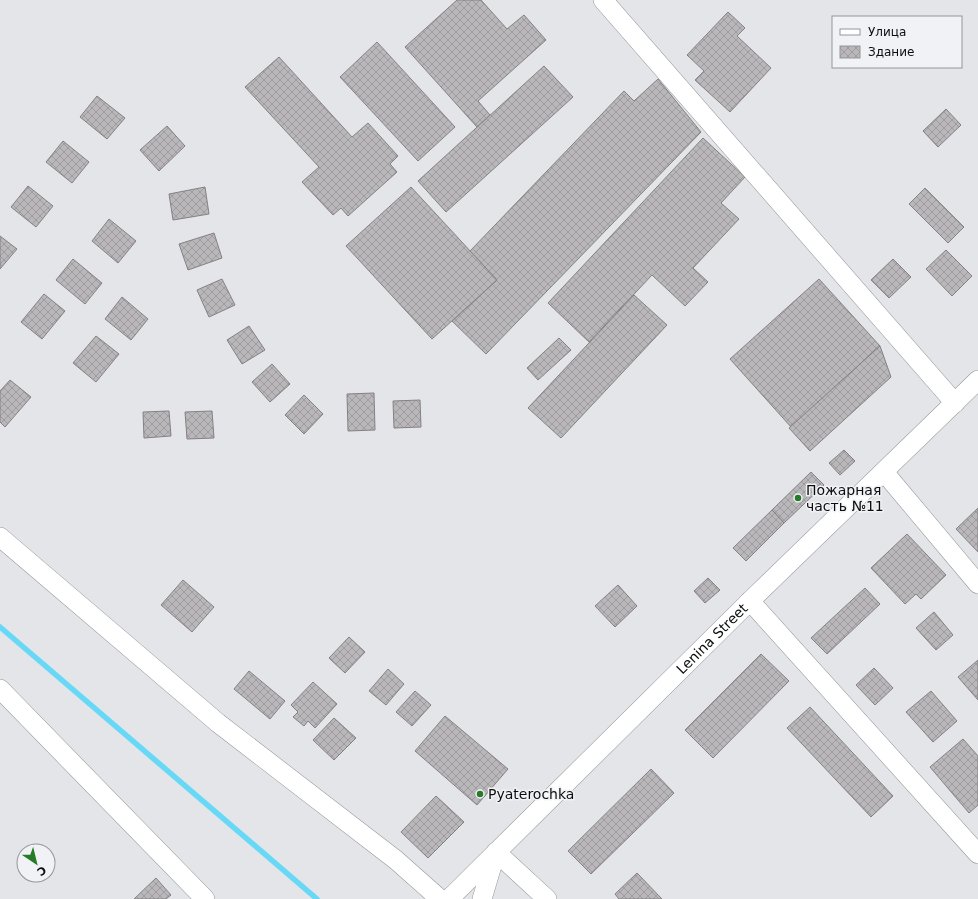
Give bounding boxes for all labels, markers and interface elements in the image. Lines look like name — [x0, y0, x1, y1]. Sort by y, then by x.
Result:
legend — [832, 16, 962, 68]
text: Улица — [868, 25, 906, 39]
text: Здание — [868, 45, 914, 59]
place label: Пожарная часть №11 — [806, 482, 884, 514]
marker: Пожарная часть №11 — [793, 493, 803, 503]
street label: Lenina Street — [673, 600, 751, 677]
place label: Pyaterochka — [488, 786, 574, 802]
marker: Pyaterochka — [475, 789, 485, 799]
north arrow — [16, 843, 56, 883]
text: С — [34, 863, 48, 878]

